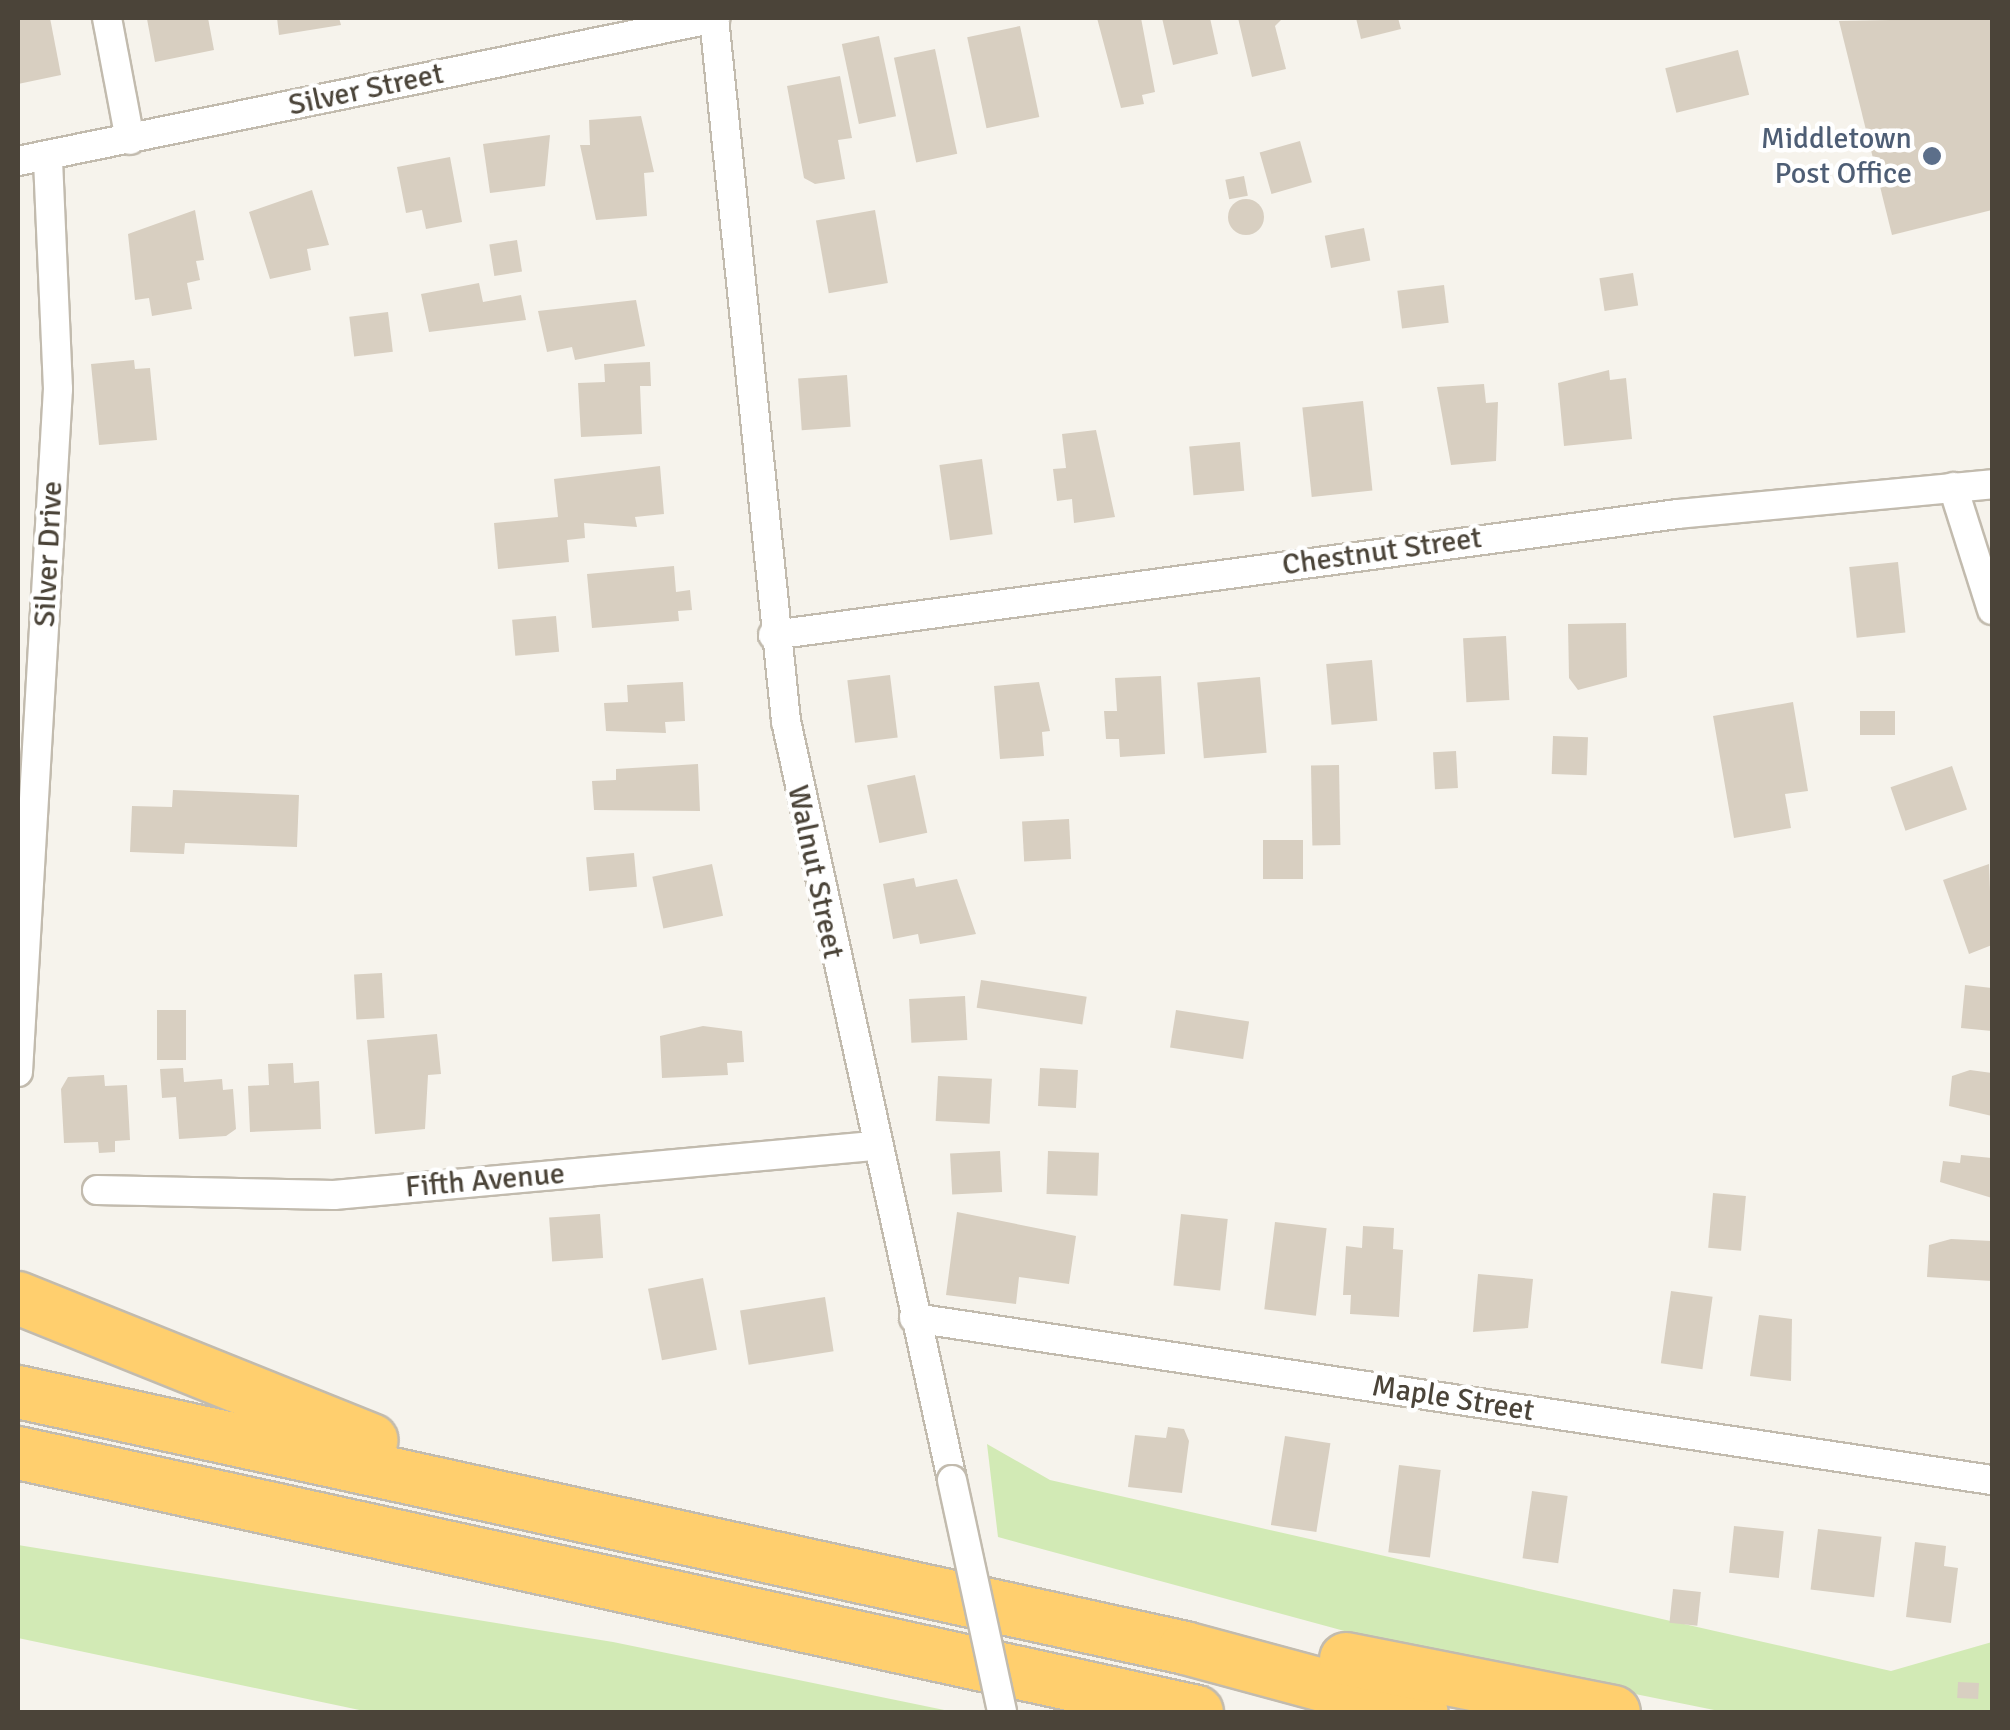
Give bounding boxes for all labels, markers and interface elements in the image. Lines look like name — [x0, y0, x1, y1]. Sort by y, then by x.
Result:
street label: Silver Street — [285, 56, 447, 124]
place label: Middletown Post Office — [1761, 121, 1912, 192]
marker: Middletown Post Office — [1921, 145, 1943, 167]
street label: Silver Drive — [27, 480, 71, 628]
street label: Chestnut Street — [1280, 520, 1484, 584]
street label: Walnut Street — [779, 782, 851, 962]
street label: Fifth Avenue — [404, 1156, 566, 1206]
street label: Maple Street — [1369, 1368, 1537, 1430]

